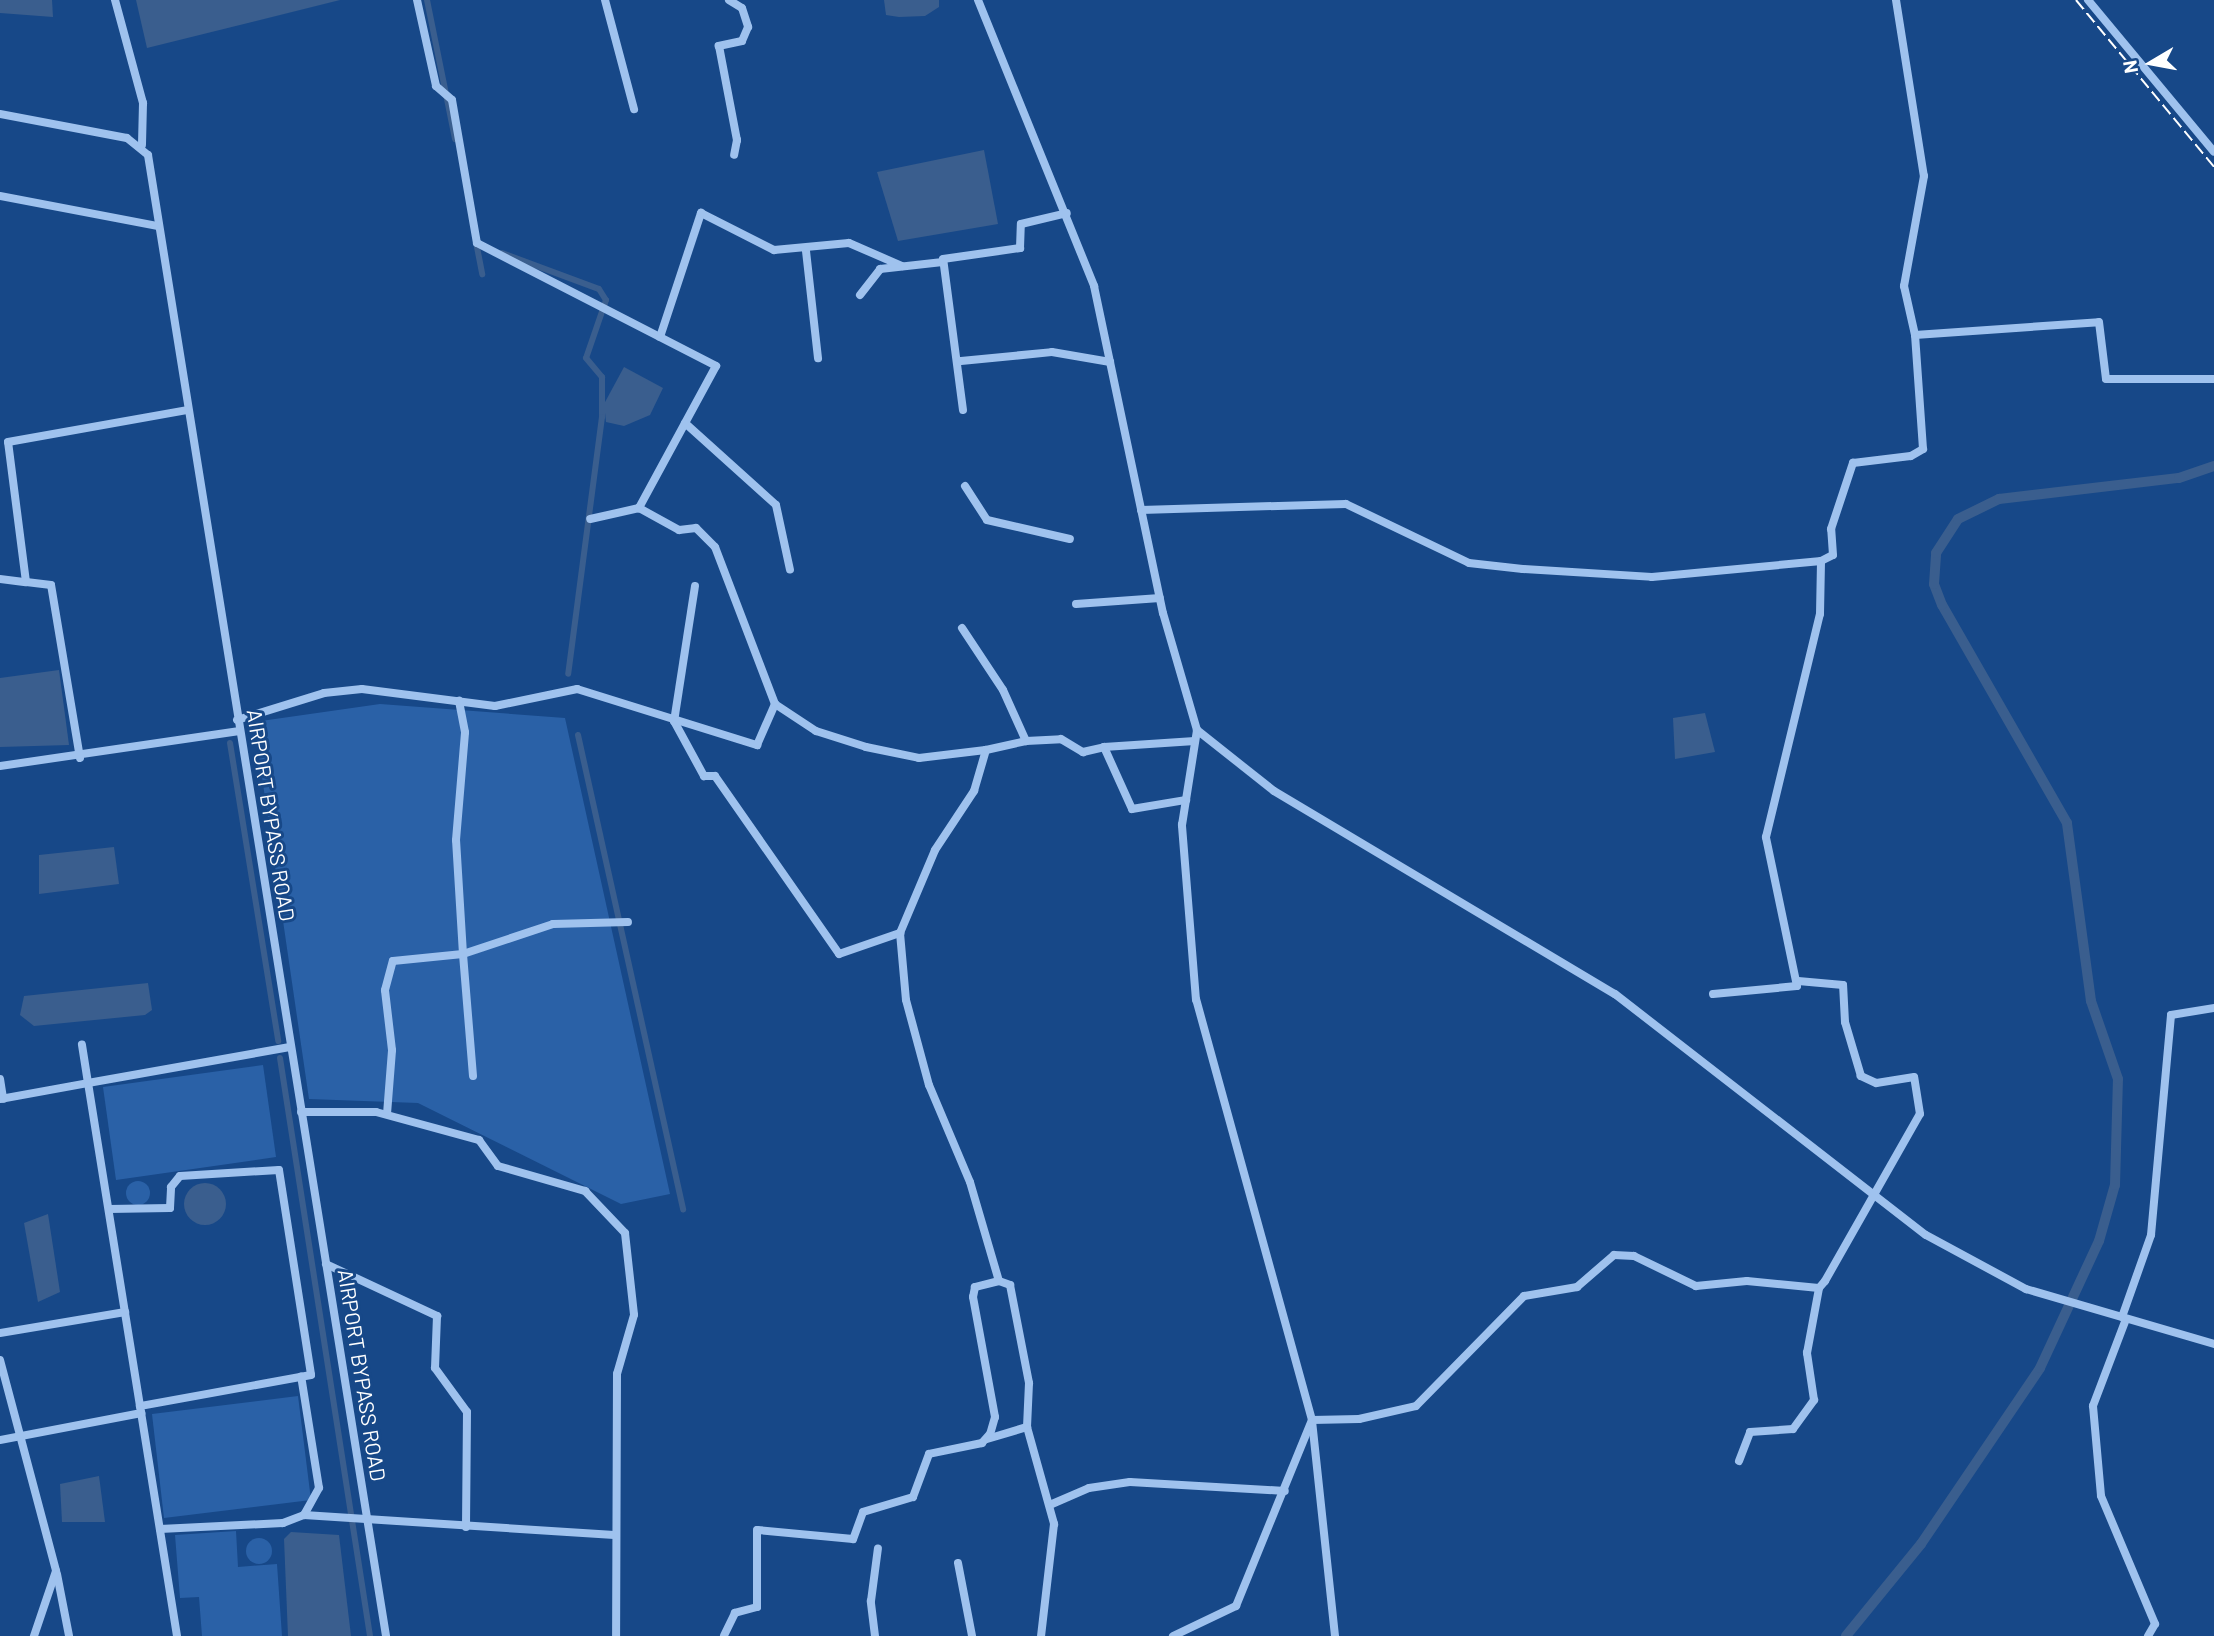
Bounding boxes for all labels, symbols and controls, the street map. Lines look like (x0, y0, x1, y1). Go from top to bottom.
north arrow (2116, 28, 2186, 98)
text: N (2117, 59, 2142, 75)
street label: AIRPORT BYPASS ROAD (242, 707, 300, 923)
street label: AIRPORT BYPASS ROAD (333, 1267, 391, 1483)

